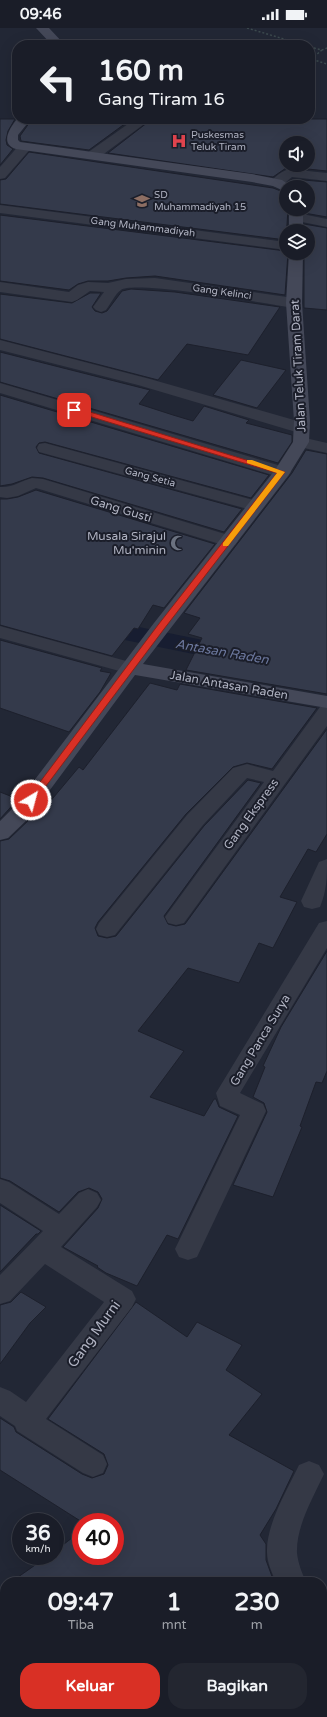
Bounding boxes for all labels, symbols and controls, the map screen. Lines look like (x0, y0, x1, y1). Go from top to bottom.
text: 09:46 (20, 5, 62, 23)
text: 160 m (98, 54, 184, 88)
icon: left (32, 56, 84, 108)
text: Gang Tiram 16 (98, 88, 225, 110)
place label: Puskesmas Teluk Tiram (191, 129, 246, 153)
hospital icon: Puskesmas Teluk Tiram (170, 132, 188, 150)
map controls (279, 136, 315, 260)
button: sound (279, 136, 315, 172)
button: search (279, 180, 315, 216)
place label: SD Muhammadiyah 15 (154, 189, 246, 213)
school or university icon: SD Muhammadiyah 15 (133, 192, 151, 210)
street label: Gang Muhammadiyah (90, 215, 196, 239)
button: layers (279, 224, 315, 260)
street label: Gang Kelinci (192, 282, 252, 302)
street label: Jalan Teluk Tiram Darat (288, 299, 308, 433)
pin (57, 393, 91, 427)
icon: arrive (63, 399, 85, 421)
street label: Gang Setia (123, 464, 177, 490)
street label: Gang Gusti (89, 493, 153, 525)
place label: Musala Sirajul Mu'minin (87, 529, 166, 557)
mosque icon: Musala Sirajul Mu'minin (169, 534, 187, 552)
water label: Antasan Raden (174, 636, 271, 668)
street label: Jalan Antasan Raden (169, 668, 289, 702)
street label: Gang Ekspress (221, 776, 281, 852)
position arrow (10, 779, 52, 821)
street label: Gang Panca Surya (227, 992, 293, 1088)
street label: Gang Murni (64, 1297, 124, 1371)
speed limit sign: 40 (72, 1513, 124, 1565)
text: 36 (25, 1522, 51, 1546)
text: km/h (25, 1543, 51, 1555)
text: 09:47 (48, 1588, 114, 1617)
text: 1 (167, 1588, 182, 1617)
text: 230 (234, 1588, 279, 1617)
text: Tiba (68, 1617, 94, 1633)
text: mnt (162, 1617, 186, 1633)
text: m (251, 1617, 263, 1633)
button: Keluar (20, 1663, 160, 1709)
button: Bagikan (168, 1663, 307, 1709)

